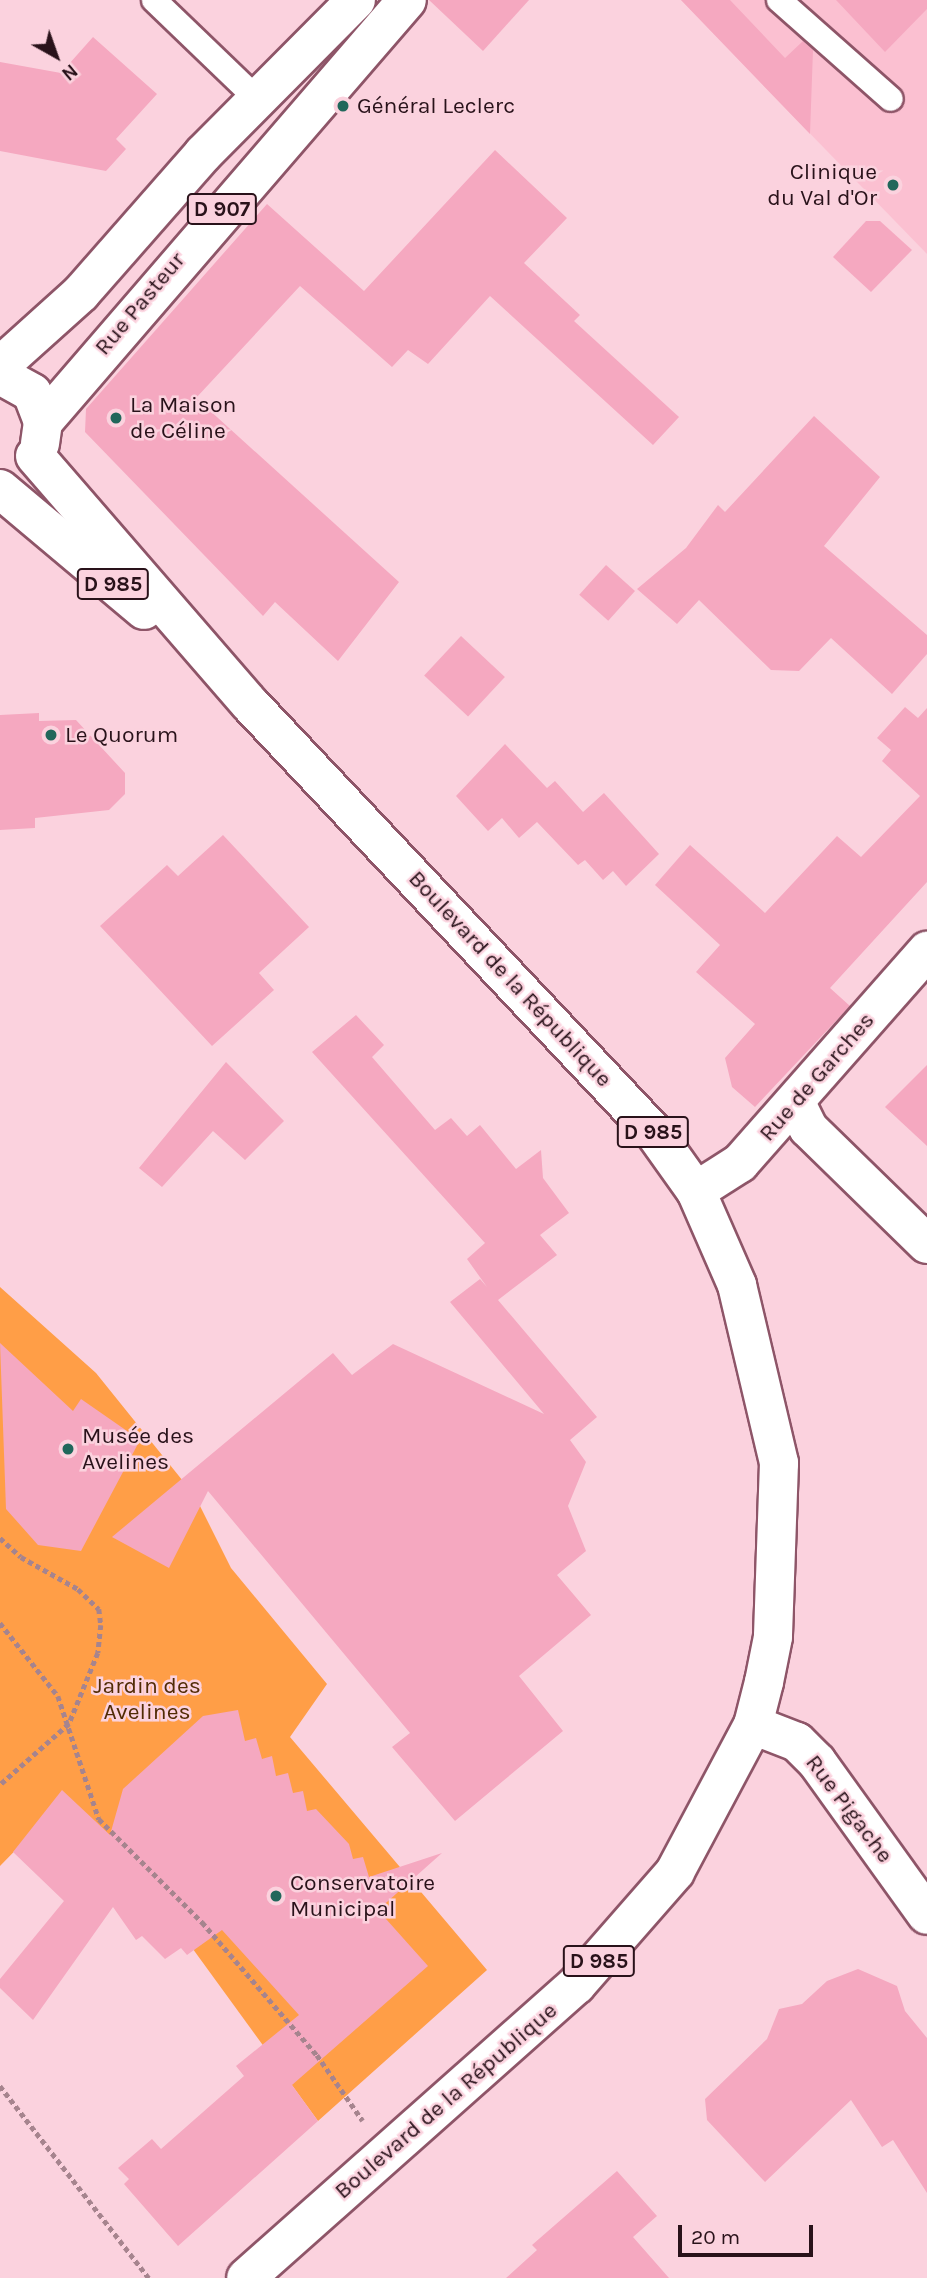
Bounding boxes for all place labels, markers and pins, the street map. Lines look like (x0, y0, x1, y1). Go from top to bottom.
place label: Général Leclerc (357, 92, 515, 120)
marker: Général Leclerc (335, 98, 351, 114)
place label: Clinique du Val d'Or (767, 158, 877, 212)
marker: Clinique du Val d'Or (883, 175, 903, 195)
place label: La Maison de Céline (130, 391, 236, 445)
marker: La Maison de Céline (108, 410, 124, 426)
place label: Le Quorum (65, 721, 178, 749)
marker: Le Quorum (43, 727, 59, 743)
place label: Musée des Avelines (82, 1422, 194, 1476)
marker: Musée des Avelines (60, 1441, 76, 1457)
place label: Conservatoire Municipal (290, 1869, 435, 1923)
marker: Conservatoire Municipal (268, 1888, 284, 1904)

